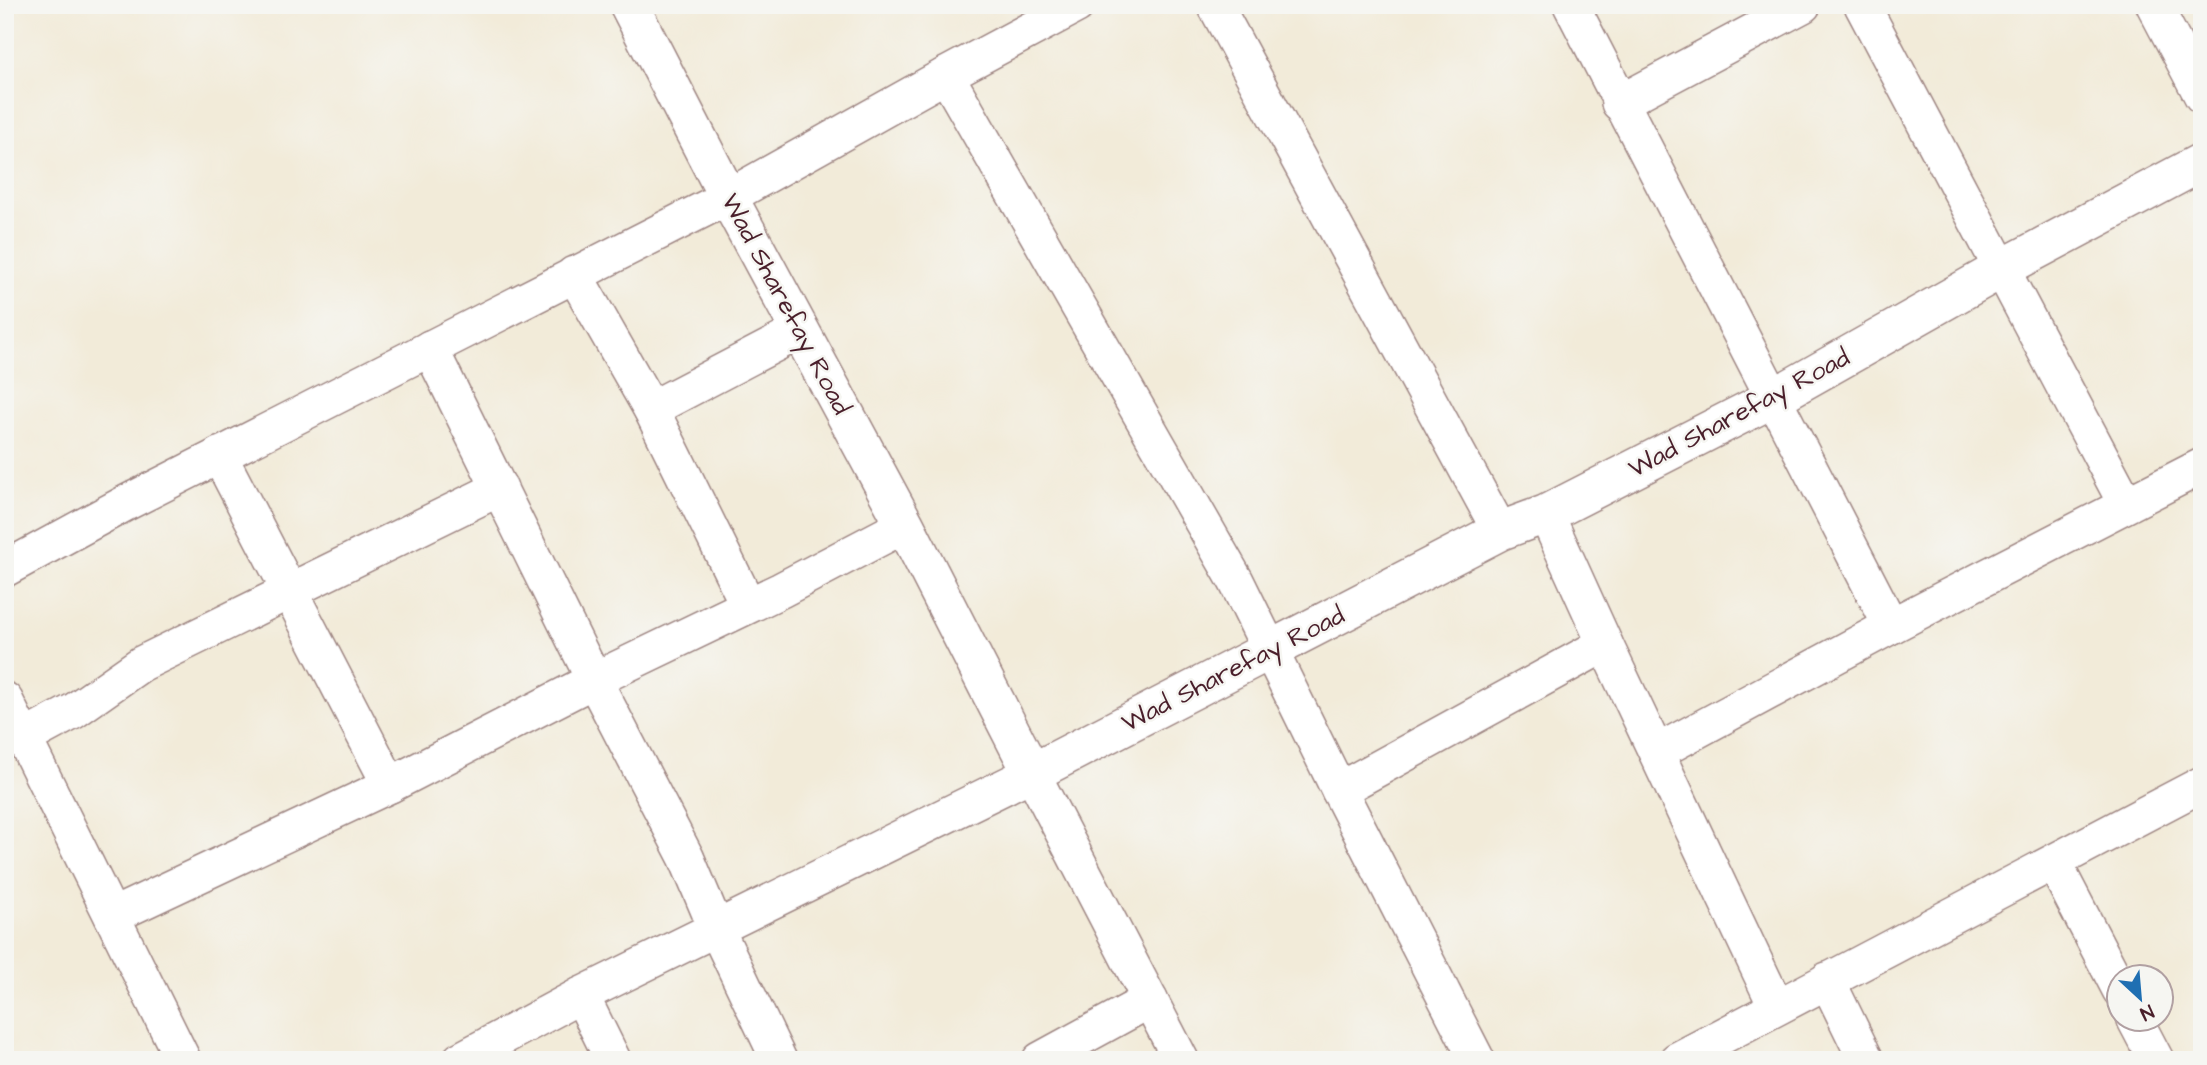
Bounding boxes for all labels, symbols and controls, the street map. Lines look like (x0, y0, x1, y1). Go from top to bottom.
street label: Wad Sharefay Road (711, 187, 860, 422)
street label: Wad Sharefay Road (1622, 339, 1857, 488)
street label: Wad Sharefay Road (1115, 597, 1352, 743)
north arrow (2106, 964, 2176, 1034)
text: N (2135, 997, 2158, 1027)

